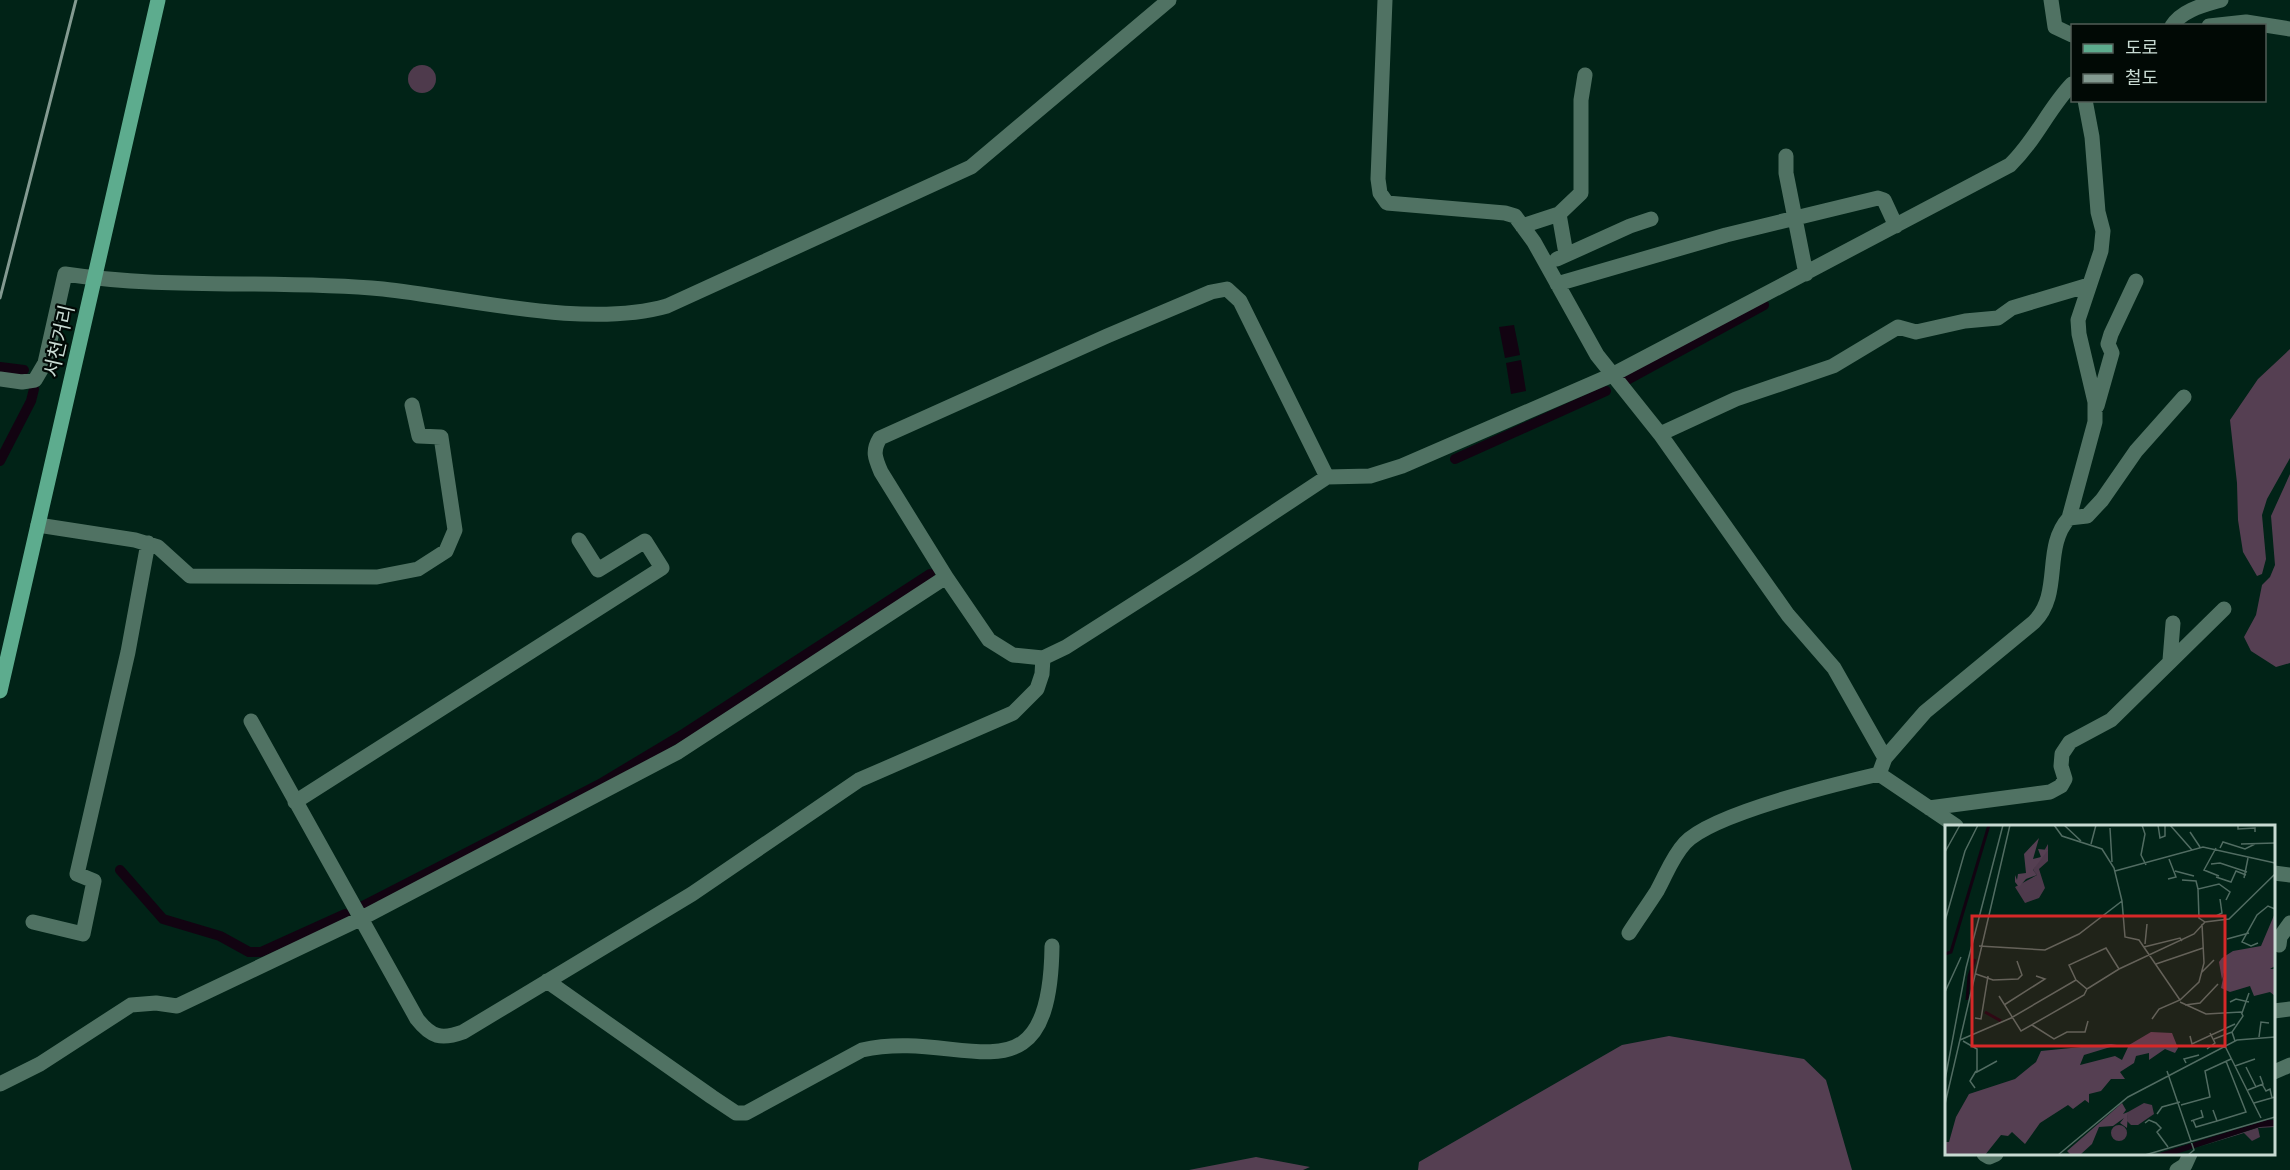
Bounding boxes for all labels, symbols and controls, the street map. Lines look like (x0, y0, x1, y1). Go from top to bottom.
legend (2071, 24, 2266, 102)
text: 도로 (2125, 38, 2158, 58)
text: 철도 (2125, 68, 2158, 88)
street label: 서천거리 (40, 303, 78, 379)
inset map (1945, 825, 2275, 1155)

